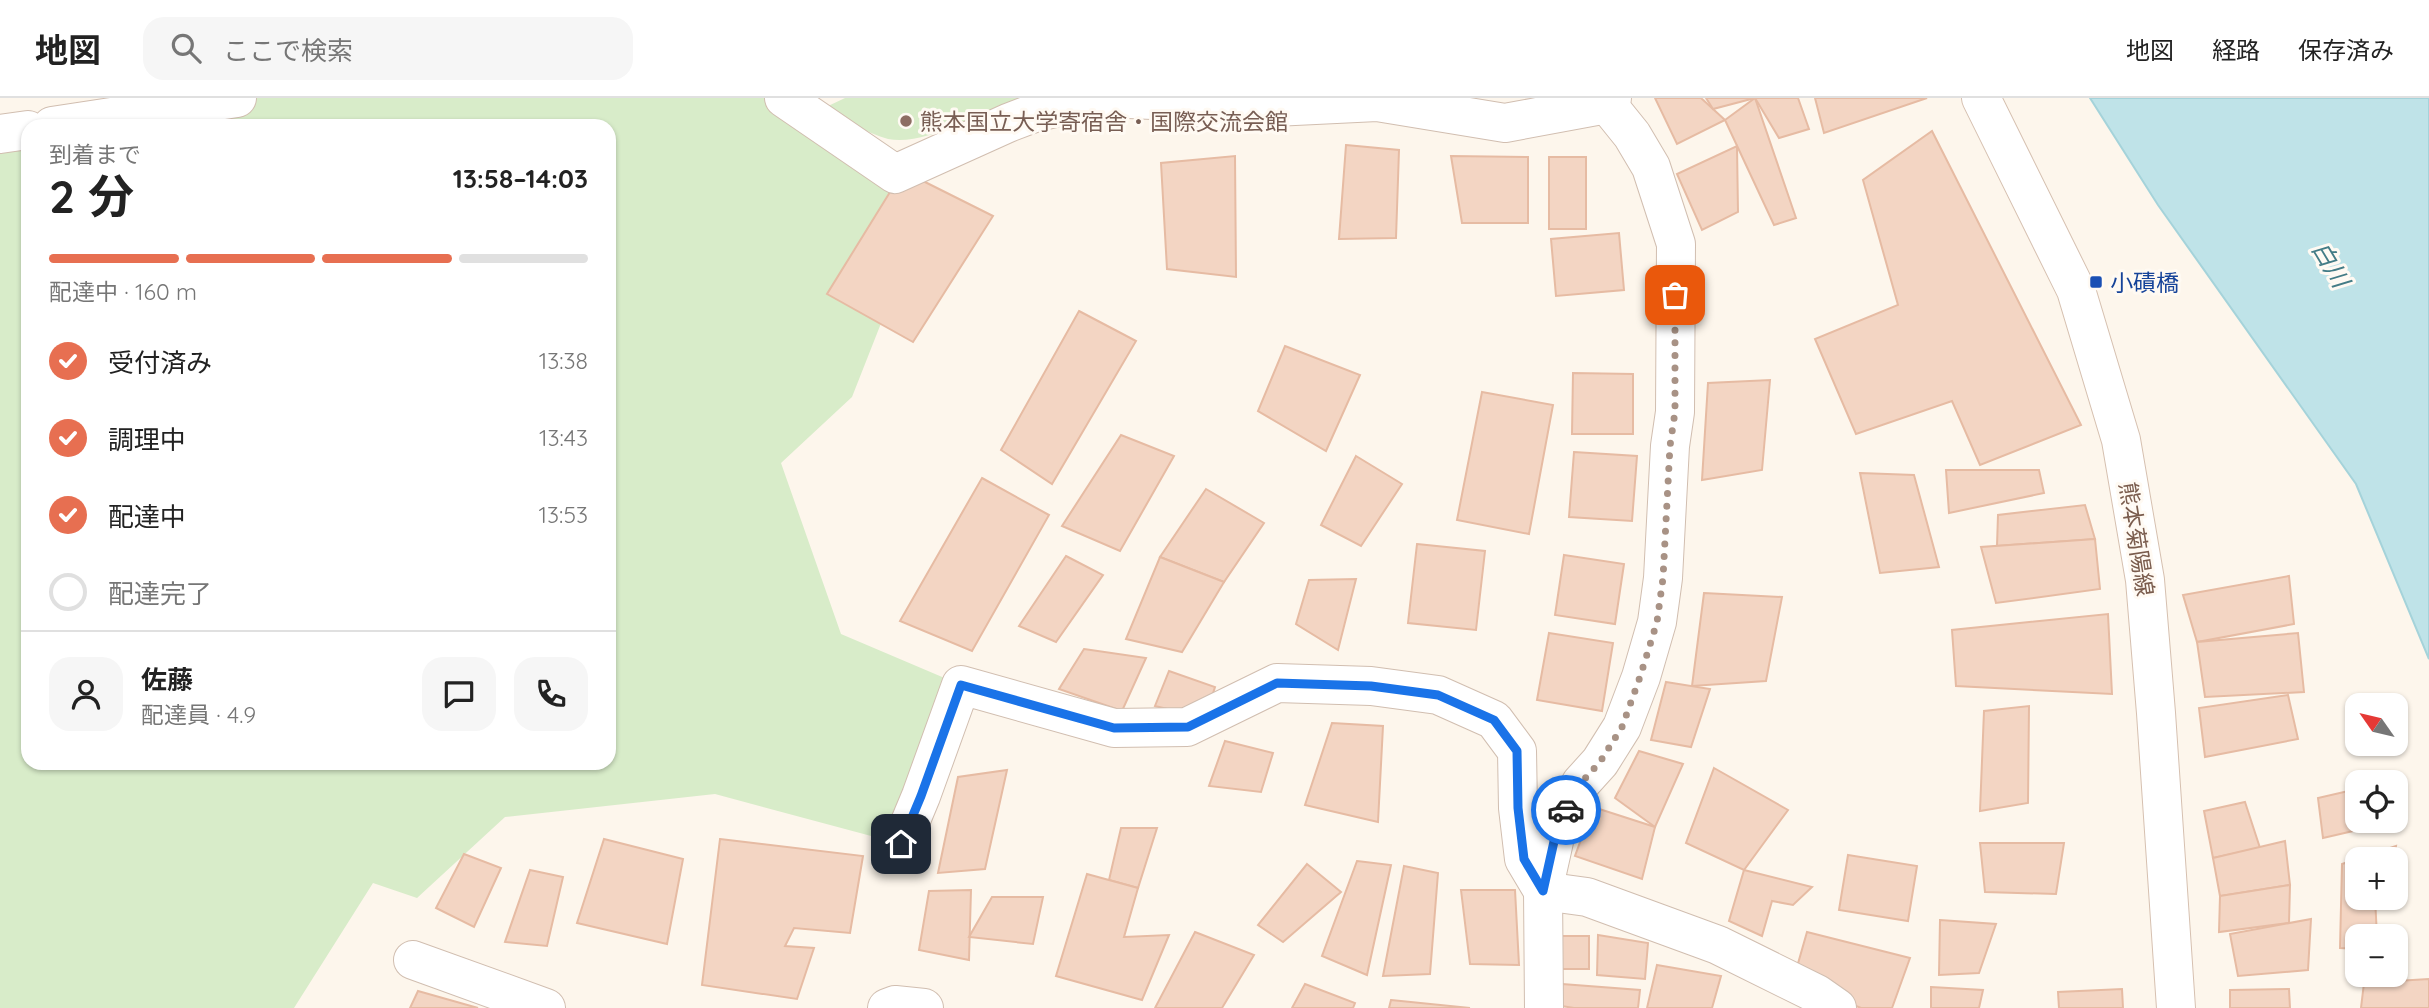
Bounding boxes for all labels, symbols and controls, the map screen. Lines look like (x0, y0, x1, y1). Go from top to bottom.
search box (143, 17, 633, 80)
text: 地図 (35, 29, 101, 70)
icon: search (167, 29, 205, 67)
text: ここで検索 (223, 34, 353, 67)
text: 地図 (2126, 35, 2174, 65)
text: 経路 (2212, 35, 2260, 65)
text: 保存済み (2298, 35, 2394, 65)
place label: 熊本国立大学寄宿舎・国際交流会館 (920, 107, 1288, 136)
marker: 熊本国立大学寄宿舎・国際交流会館 (898, 113, 914, 129)
text: 到着まで (49, 140, 141, 169)
text: 13:58–14:03 (453, 162, 588, 195)
text: 2 分 (49, 167, 134, 225)
water label: 白川 (2306, 236, 2358, 295)
pin (1645, 265, 1705, 325)
place label: 小磧橋 (2110, 268, 2179, 297)
marker: 小磧橋 (2088, 274, 2104, 290)
icon: bag (1656, 276, 1694, 314)
text: 配達中 · 160 m (49, 277, 197, 306)
icon: check (49, 342, 87, 380)
text: 受付済み (108, 346, 212, 379)
text: 13:38 (539, 346, 588, 375)
icon: check (49, 419, 87, 457)
text: 調理中 (108, 423, 186, 456)
text: 13:43 (539, 423, 588, 452)
street label: 熊本菊陽線 (2114, 480, 2160, 598)
icon: check (49, 496, 87, 534)
text: 配達中 (108, 500, 186, 533)
text: 13:53 (539, 500, 588, 529)
text: 配達完了 (108, 577, 212, 610)
button: person (49, 657, 123, 731)
button: chat (422, 657, 496, 731)
button: phone (514, 657, 588, 731)
text: 佐藤 (141, 663, 193, 696)
north arrow (2345, 693, 2408, 756)
map controls (2345, 693, 2408, 987)
text: 配達員 · 4.9 (141, 700, 256, 729)
button: locate (2345, 770, 2408, 833)
courier (1531, 775, 1601, 845)
icon: car (1547, 791, 1585, 829)
pin (871, 814, 931, 874)
icon: home (882, 825, 920, 863)
button: + (2345, 847, 2408, 910)
button: − (2345, 924, 2408, 987)

